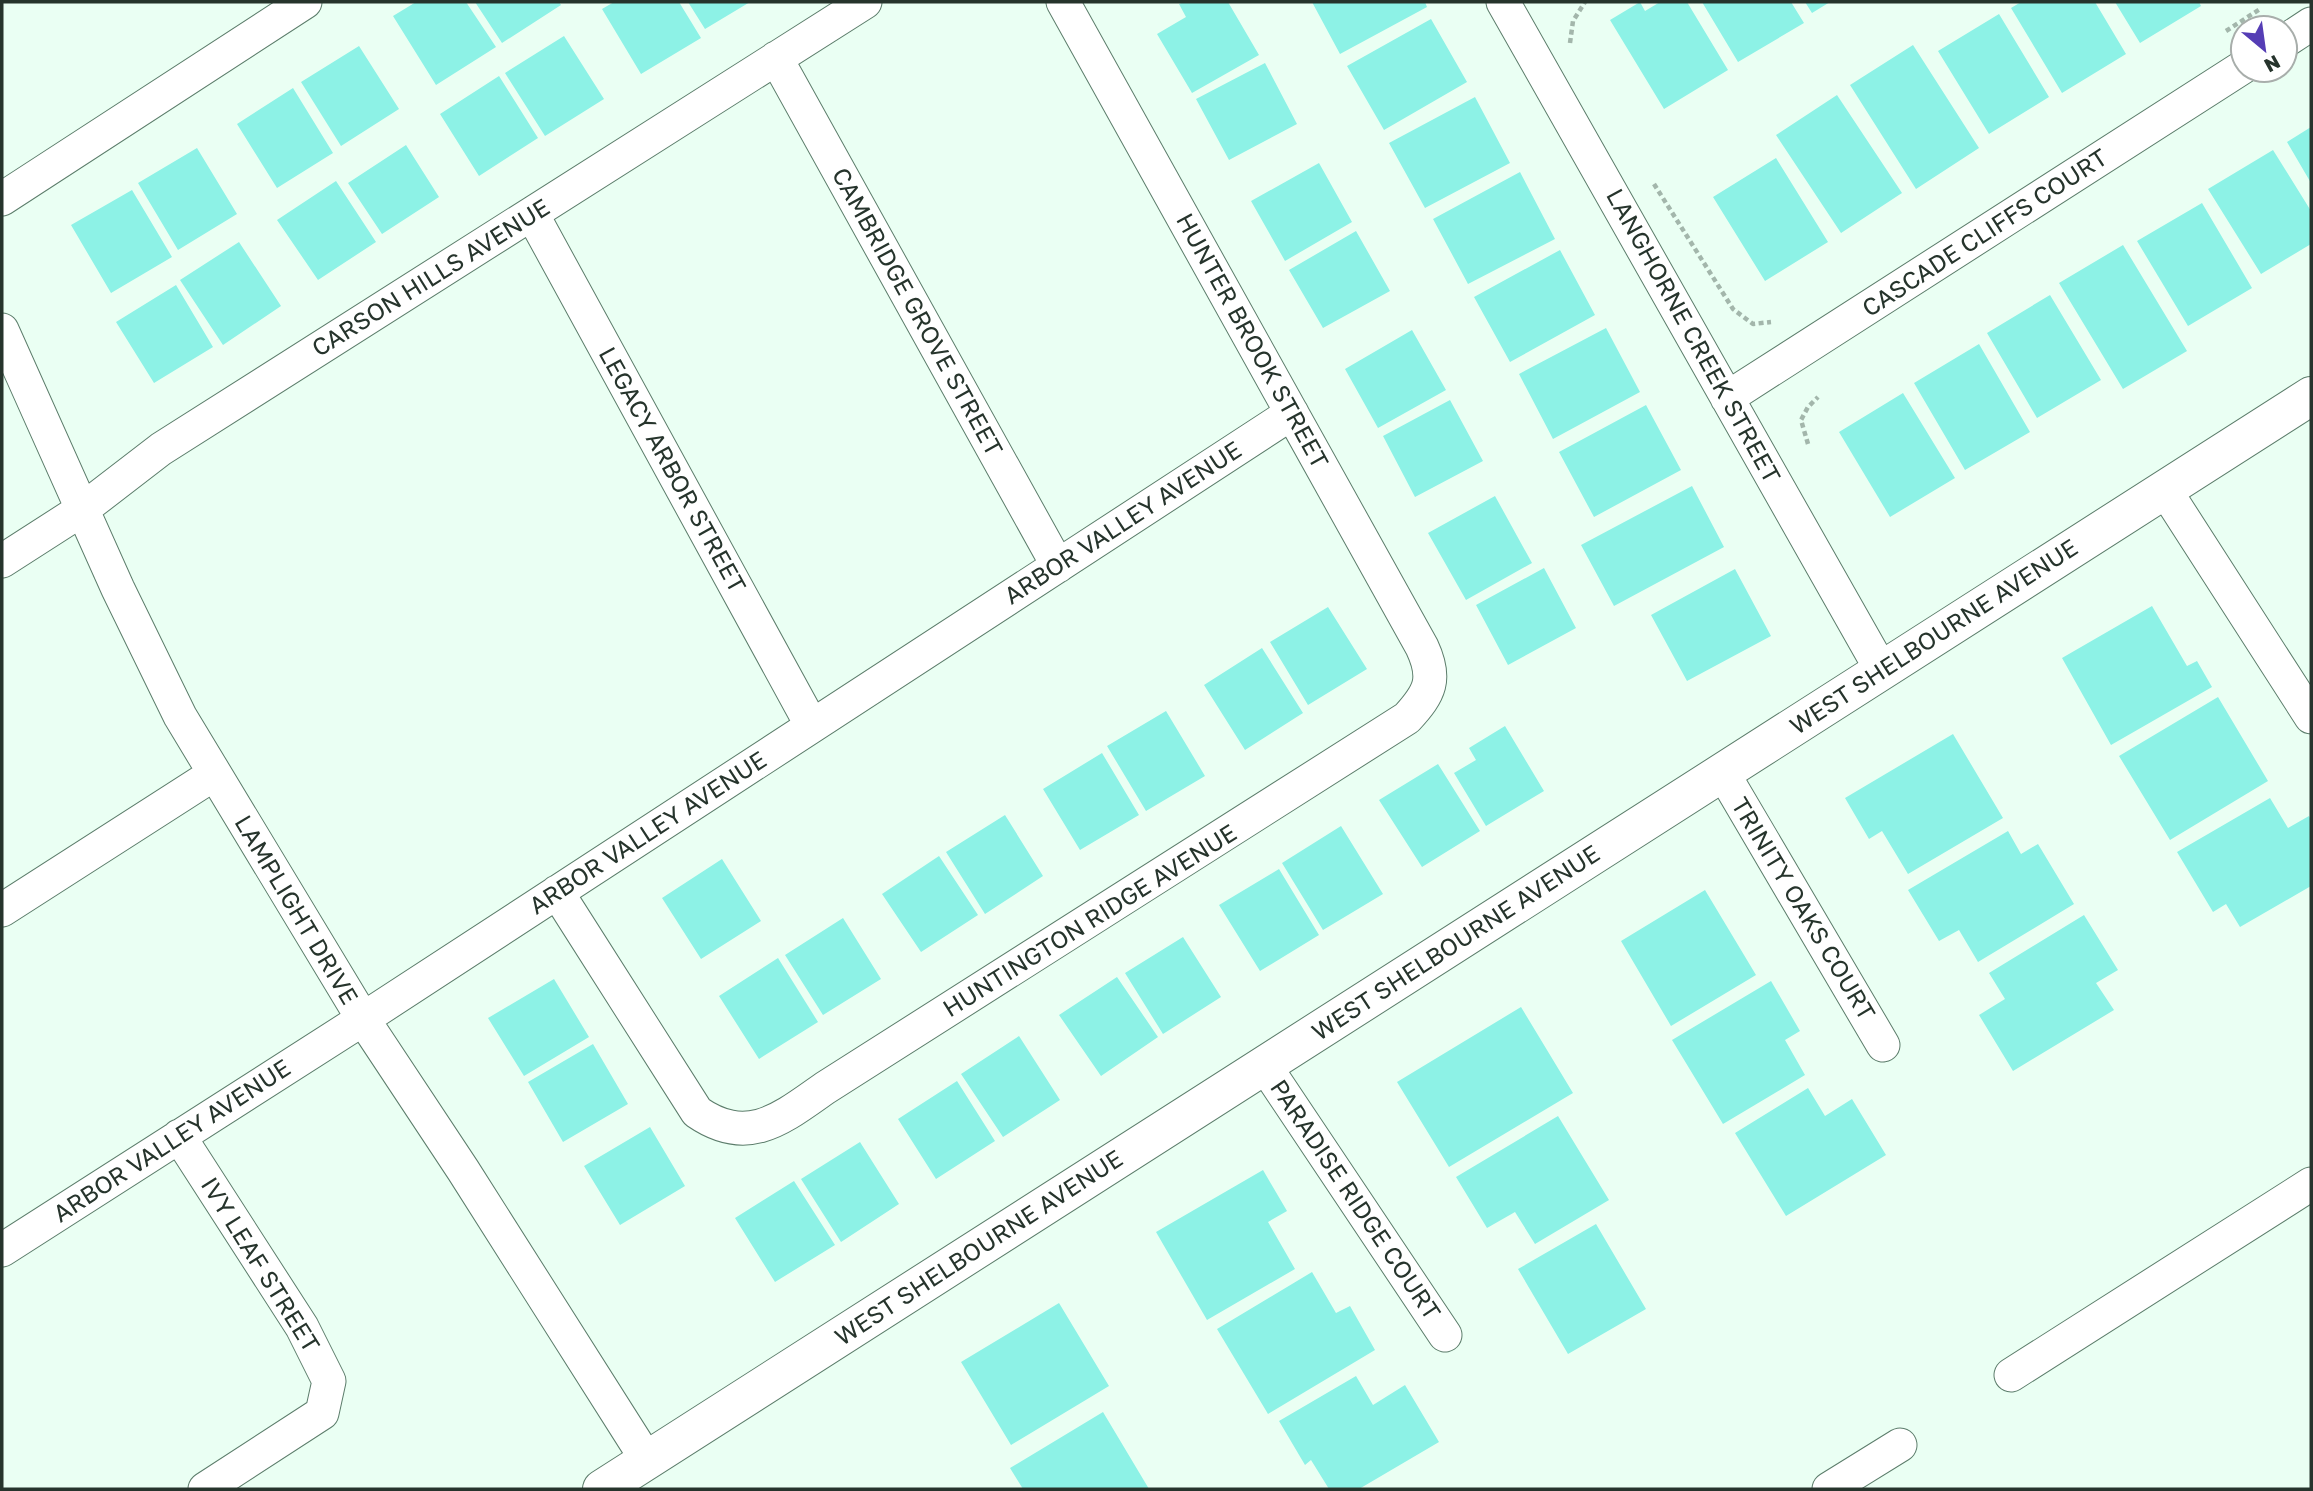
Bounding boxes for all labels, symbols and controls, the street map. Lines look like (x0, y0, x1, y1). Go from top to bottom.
north arrow (2229, 14, 2299, 84)
text: N (2261, 51, 2284, 78)
street label: CASCADE CLIFFS COURT (1856, 142, 2112, 322)
street label: CAMBRIDGE GROVE STREET (827, 162, 1010, 460)
street label: LANGHORNE CREEK STREET (1601, 183, 1788, 488)
street label: CARSON HILLS AVENUE (306, 192, 554, 362)
street label: HUNTER BROOK STREET (1171, 208, 1336, 473)
street label: LEGACY ARBOR STREET (594, 341, 753, 597)
street label: ARBOR VALLEY AVENUE (998, 434, 1246, 609)
street label: WEST SHELBOURNE AVENUE (1784, 532, 2082, 740)
street label: ARBOR VALLEY AVENUE (523, 744, 771, 919)
street label: TRINITY OAKS COURT (1726, 792, 1882, 1025)
street label: LAMPLIGHT DRIVE (229, 809, 365, 1009)
street label: HUNTINGTON RIDGE AVENUE (937, 817, 1241, 1022)
street label: WEST SHELBOURNE AVENUE (1306, 838, 1604, 1046)
street label: ARBOR VALLEY AVENUE (47, 1052, 295, 1227)
street label: PARADISE RIDGE COURT (1265, 1074, 1448, 1325)
street label: WEST SHELBOURNE AVENUE (829, 1143, 1127, 1351)
street label: IVY LEAF STREET (196, 1171, 327, 1357)

